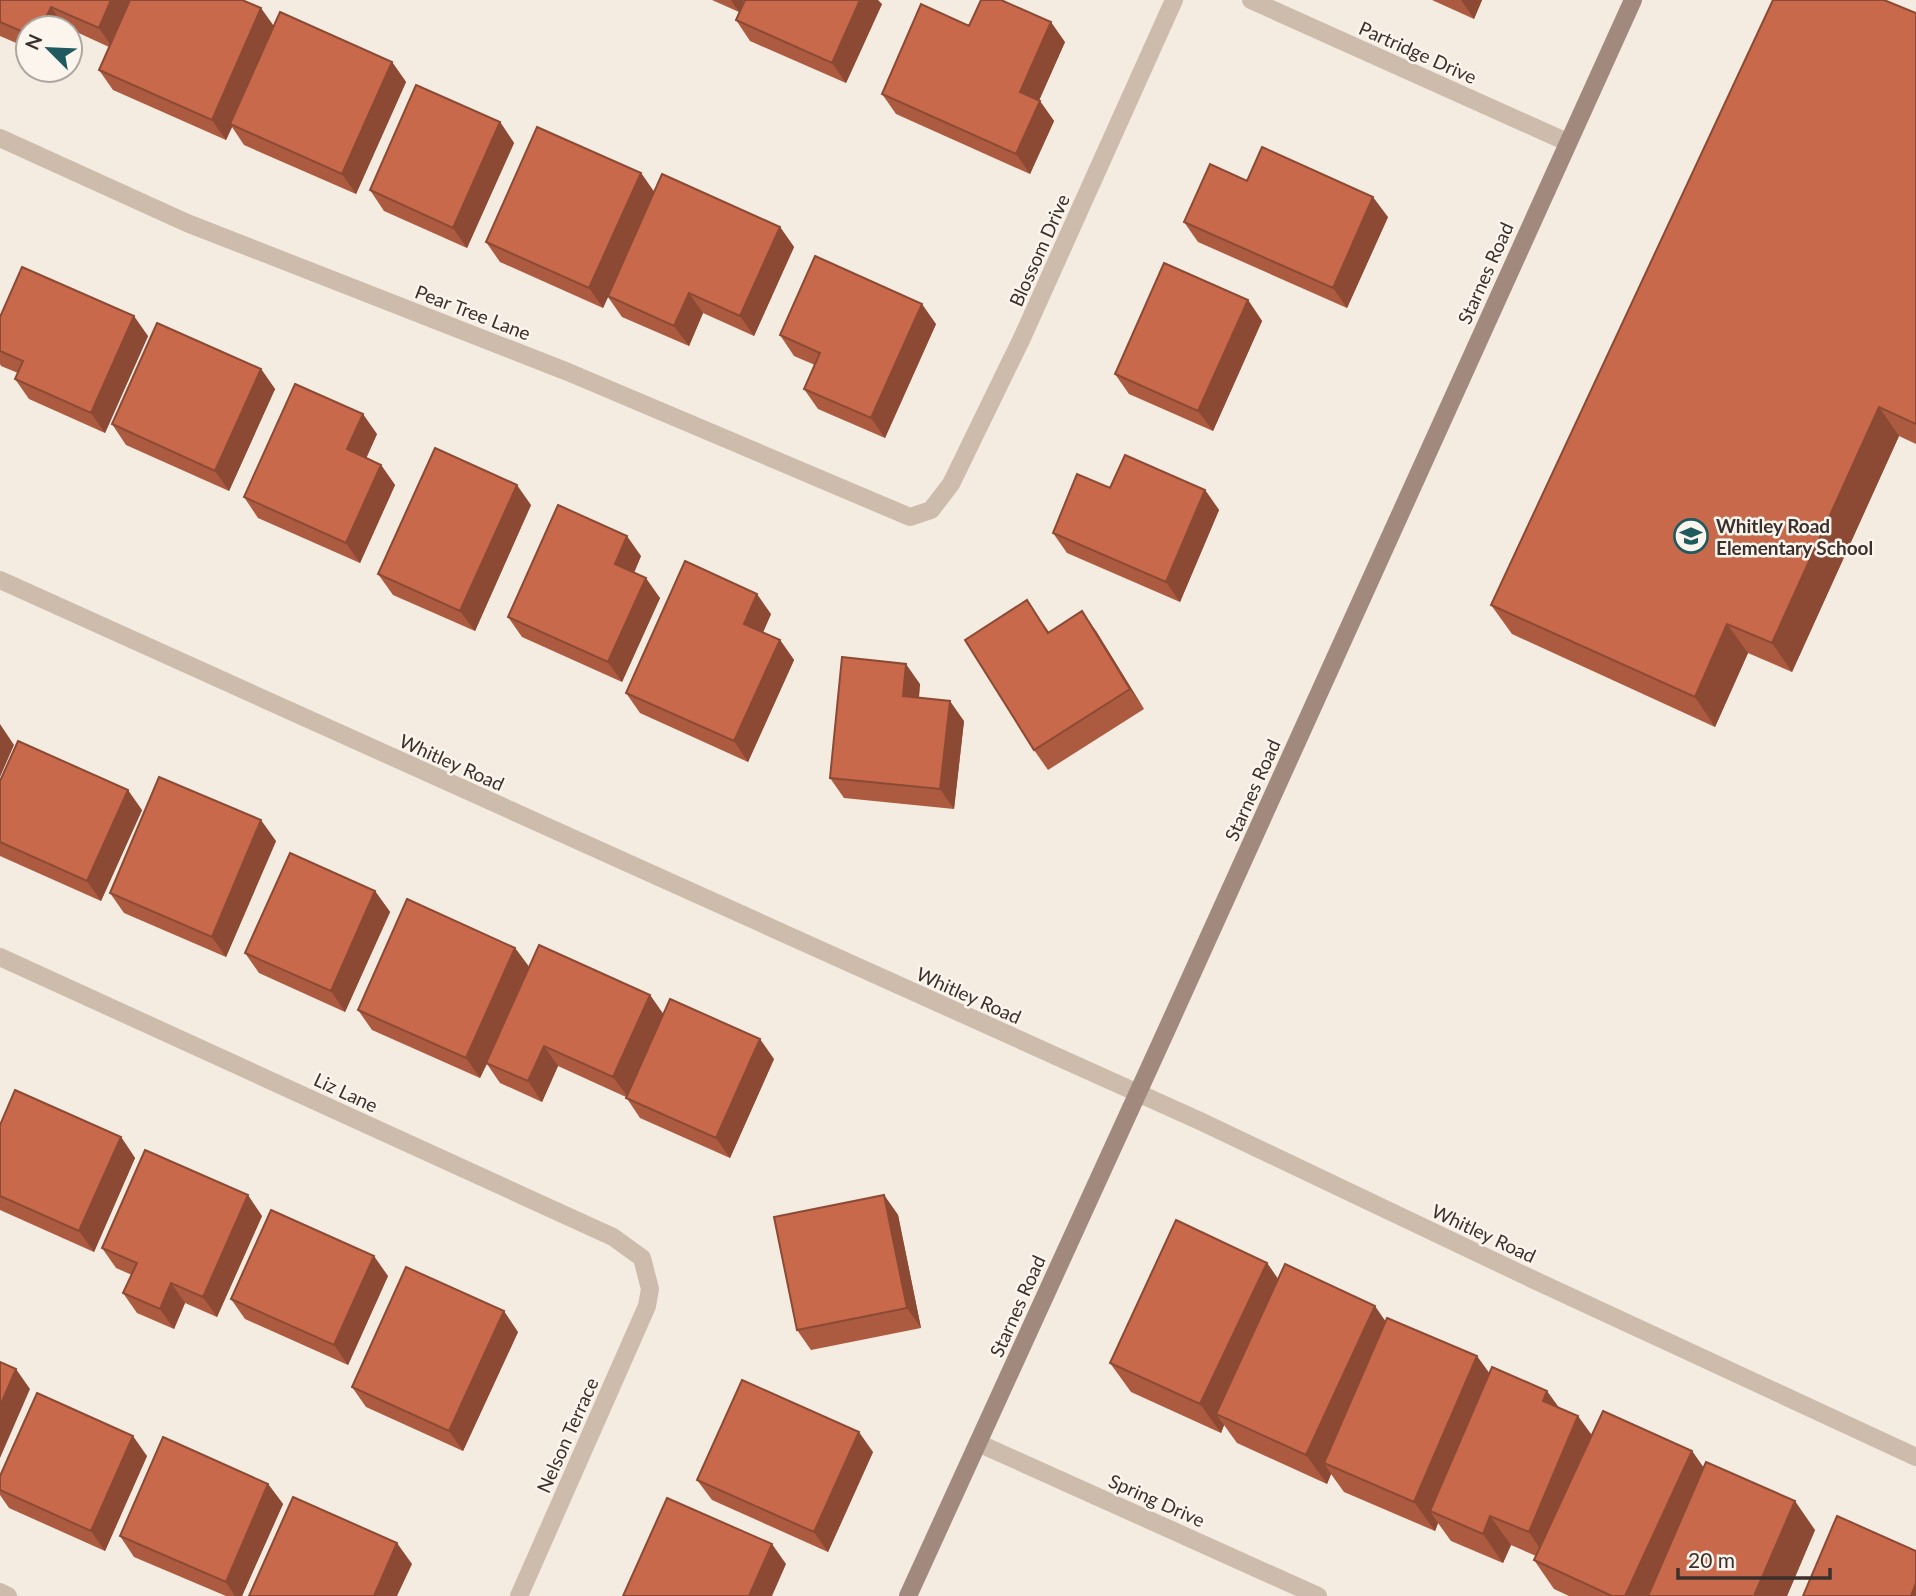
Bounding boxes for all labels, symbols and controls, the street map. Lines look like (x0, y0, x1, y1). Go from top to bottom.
north arrow (14, 14, 84, 84)
street label: Partridge Drive (1356, 16, 1480, 88)
text: N (20, 31, 46, 53)
street label: Blossom Drive (1004, 190, 1074, 310)
street label: Starnes Road (1452, 219, 1518, 327)
street label: Pear Tree Lane (412, 279, 534, 345)
place label: Whitley Road Elementary School (1716, 514, 1873, 559)
school or university icon: Whitley Road Elementary School (1672, 517, 1710, 555)
street label: Whitley Road (396, 729, 508, 795)
street label: Starnes Road (1219, 736, 1285, 844)
street label: Whitley Road (913, 962, 1025, 1028)
street label: Liz Lane (311, 1067, 381, 1117)
street label: Whitley Road (1428, 1199, 1540, 1267)
street label: Starnes Road (984, 1252, 1050, 1360)
street label: Nelson Terrace (531, 1374, 603, 1496)
street label: Spring Drive (1105, 1469, 1209, 1531)
scale bar (1678, 1536, 1830, 1580)
text: 20 m (1688, 1547, 1735, 1572)

